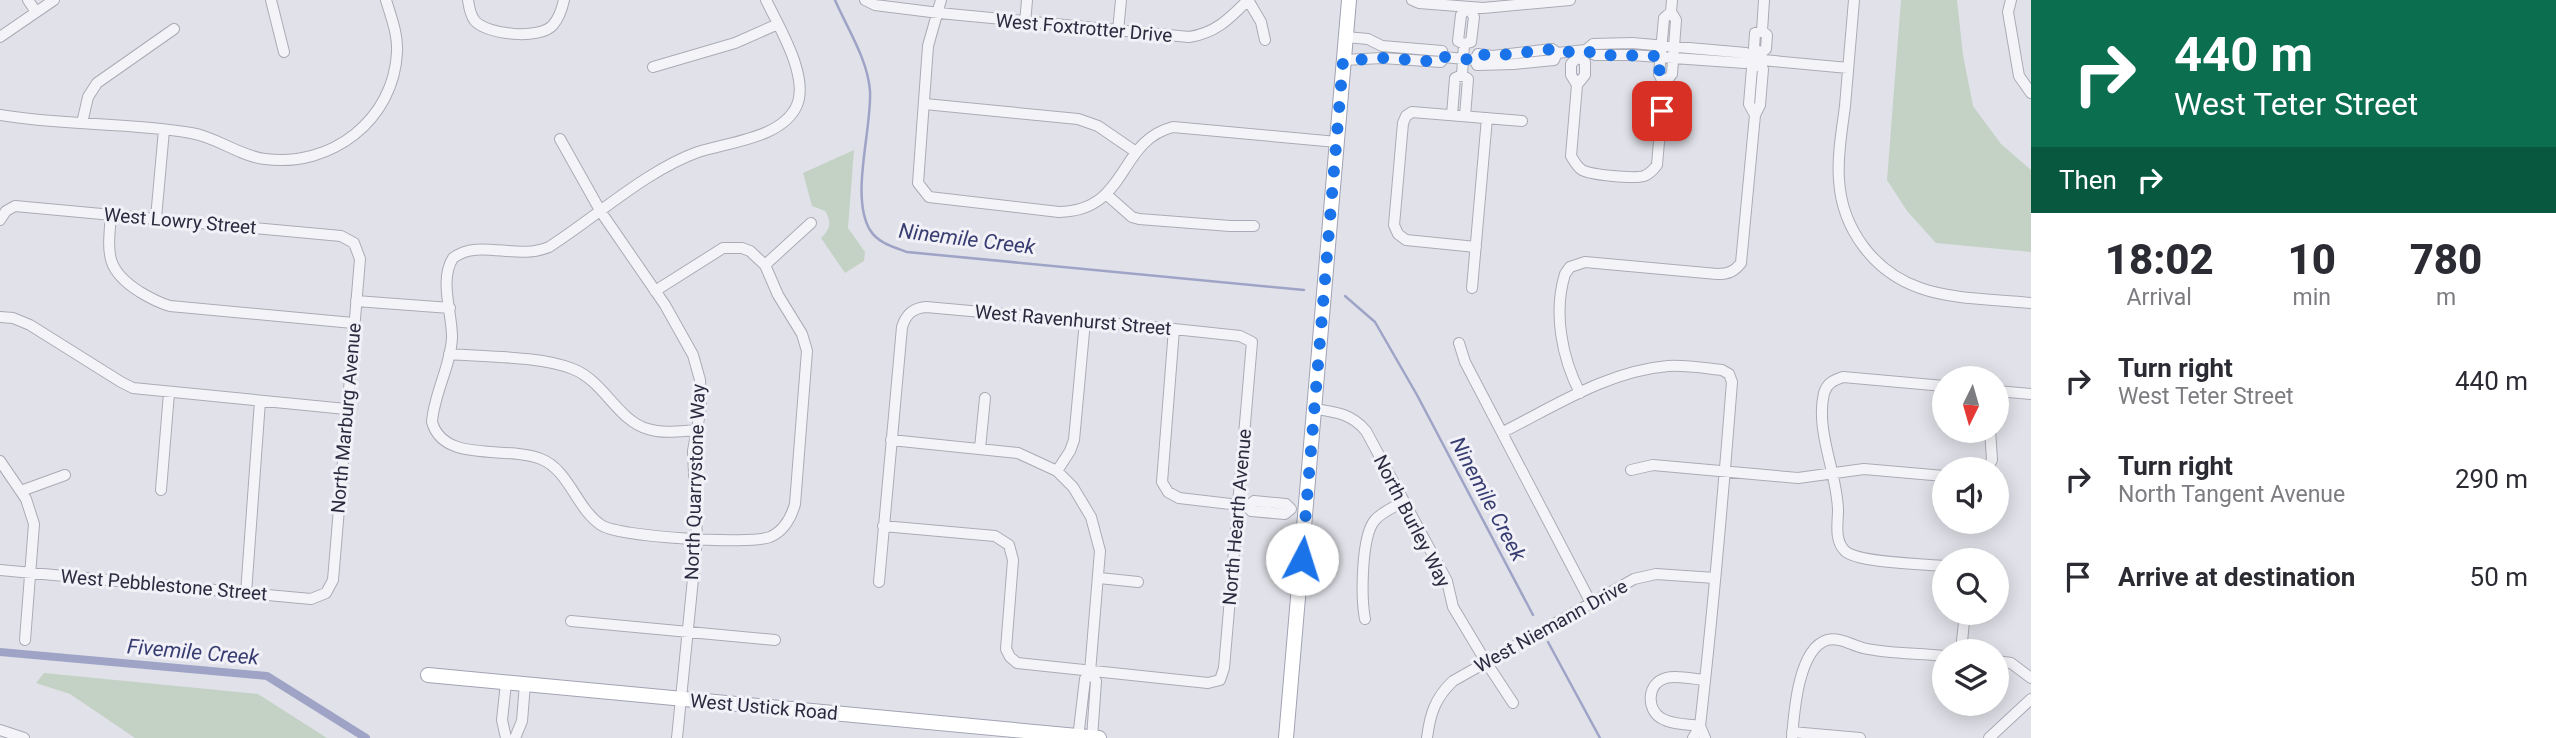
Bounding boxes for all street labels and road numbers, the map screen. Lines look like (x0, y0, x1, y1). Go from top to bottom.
street label: West Foxtrotter Drive (995, 9, 1173, 47)
street label: West Lowry Street (103, 203, 257, 239)
street label: West Ravenhurst Street (974, 300, 1172, 340)
street label: North Marburg Avenue (326, 322, 366, 514)
street label: North Quarrystone Way (680, 384, 710, 580)
street label: North Hearth Avenue (1218, 428, 1256, 606)
street label: North Burley Way (1369, 451, 1455, 591)
street label: West Pebblestone Street (60, 565, 268, 605)
street label: West Niemann Drive (1471, 574, 1631, 678)
street label: West Ustick Road (689, 689, 839, 725)

